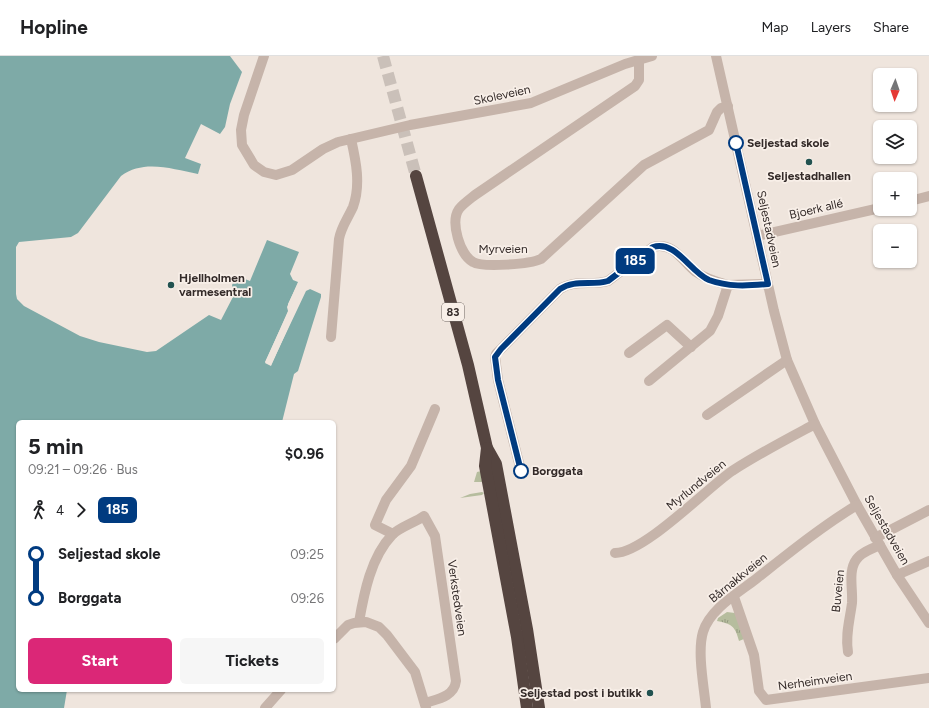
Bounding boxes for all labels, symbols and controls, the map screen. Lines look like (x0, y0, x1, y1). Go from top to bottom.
text: Hopline (20, 16, 88, 39)
text: Map (761, 19, 789, 36)
text: Layers (811, 19, 851, 36)
text: Share (873, 19, 909, 36)
north arrow (873, 68, 917, 112)
map controls (873, 68, 917, 268)
street label: Skoleveien (472, 82, 532, 108)
button: layers (873, 120, 917, 164)
marker: Seljestad skole (728, 135, 744, 151)
place label: Seljestad skole (747, 136, 829, 150)
marker: Seljestadhallen (804, 157, 814, 167)
place label: Seljestadhallen (767, 169, 851, 183)
button: + (873, 172, 917, 216)
street label: Seljestadveien (754, 189, 784, 269)
street label: Bjoerk allé (788, 196, 845, 222)
button: − (873, 224, 917, 268)
street label: Myrveien (478, 242, 528, 256)
line badge: 185 (612, 248, 658, 274)
text: 185 (624, 252, 646, 269)
place label: Hjellholmen varmesentral (179, 271, 251, 299)
marker: Hjellholmen varmesentral (166, 280, 176, 290)
road number: 83 (442, 303, 464, 321)
text: 5 min (28, 433, 83, 460)
text: $0.96 (285, 445, 324, 463)
street label: Myrlundveien (664, 457, 729, 513)
text: 09:21 – 09:26 · Bus (28, 462, 138, 477)
marker: Borggata (513, 463, 529, 479)
place label: Borggata (532, 464, 583, 478)
street label: Seljestadveien (861, 493, 913, 568)
icon: walk (28, 499, 50, 521)
icon: forward (70, 499, 92, 521)
text: 185 (106, 501, 129, 518)
text: 4 (56, 503, 64, 518)
text: Seljestad skole (58, 545, 161, 563)
text: 09:25 (290, 547, 324, 562)
street label: Bårnakkveien (706, 550, 770, 606)
street label: Verkstedveien (445, 559, 469, 637)
street label: Buveien (829, 569, 847, 613)
text: Borggata (58, 589, 122, 607)
text: 09:26 (290, 591, 324, 606)
button: Start (28, 638, 172, 684)
button: Tickets (180, 638, 324, 684)
street label: Nerheimveien (777, 669, 853, 693)
place label: Seljestad post i butikk (520, 686, 643, 700)
marker: Seljestad post i butikk (645, 688, 655, 698)

